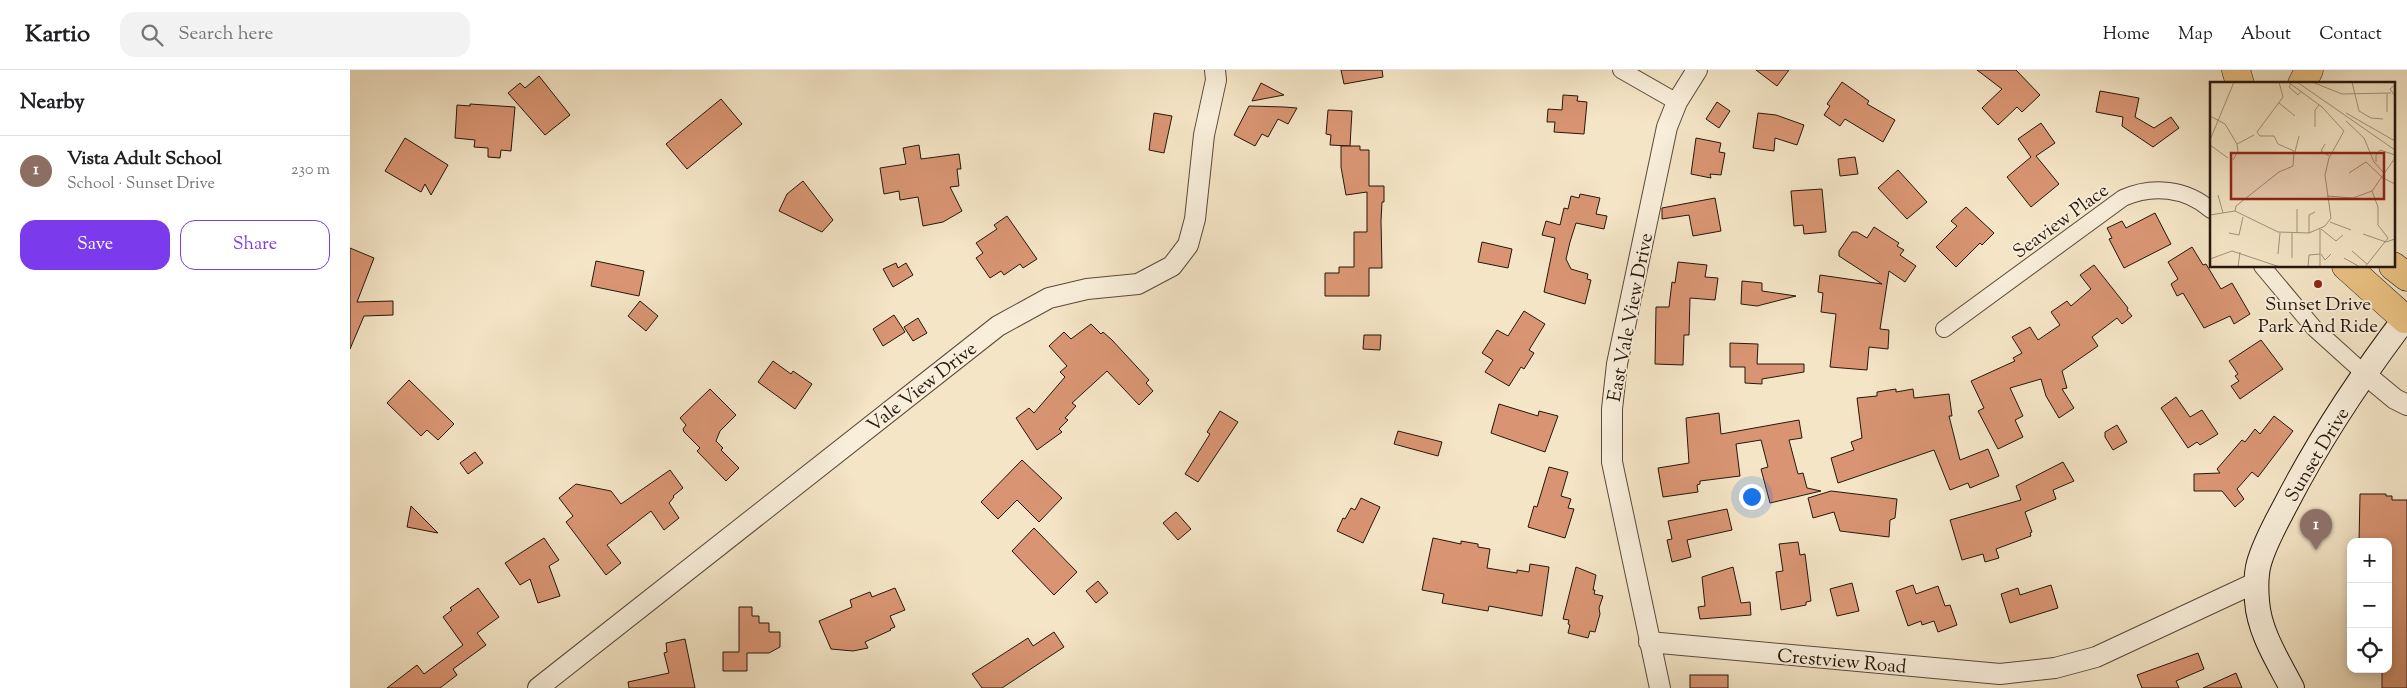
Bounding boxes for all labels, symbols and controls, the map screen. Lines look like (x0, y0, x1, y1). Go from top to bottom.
search box (120, 12, 470, 57)
text: Kartio (25, 18, 90, 52)
icon: search (138, 21, 166, 49)
text: Search here (178, 21, 273, 48)
text: Home (2103, 22, 2150, 48)
text: Map (2178, 22, 2213, 48)
text: About (2241, 22, 2291, 48)
text: Contact (2319, 22, 2382, 48)
inset map (2210, 82, 2394, 268)
text: Nearby (20, 88, 85, 118)
text: Vista Adult School (67, 146, 222, 173)
text: 1 (33, 159, 39, 182)
text: 230 m (291, 159, 330, 182)
text: School · Sunset Drive (67, 173, 215, 196)
street label: Seaview Place (2008, 178, 2115, 266)
button: Save (20, 220, 170, 270)
button: Share (180, 220, 330, 270)
street label: East Vale View Drive (1602, 231, 1661, 404)
marker: Sunset Drive Park And Ride (2312, 278, 2324, 290)
place label: Sunset Drive Park And Ride (2258, 292, 2378, 341)
street label: Vale View Drive (862, 336, 983, 440)
street label: Sunset Drive (2279, 403, 2357, 508)
your location (1739, 484, 1765, 510)
pin: 1 (2300, 509, 2332, 550)
map controls (2347, 538, 2392, 673)
button: + (2347, 538, 2392, 583)
button: − (2347, 583, 2392, 628)
button: locate (2347, 628, 2392, 673)
street label: Crestview Road (1776, 643, 1908, 682)

